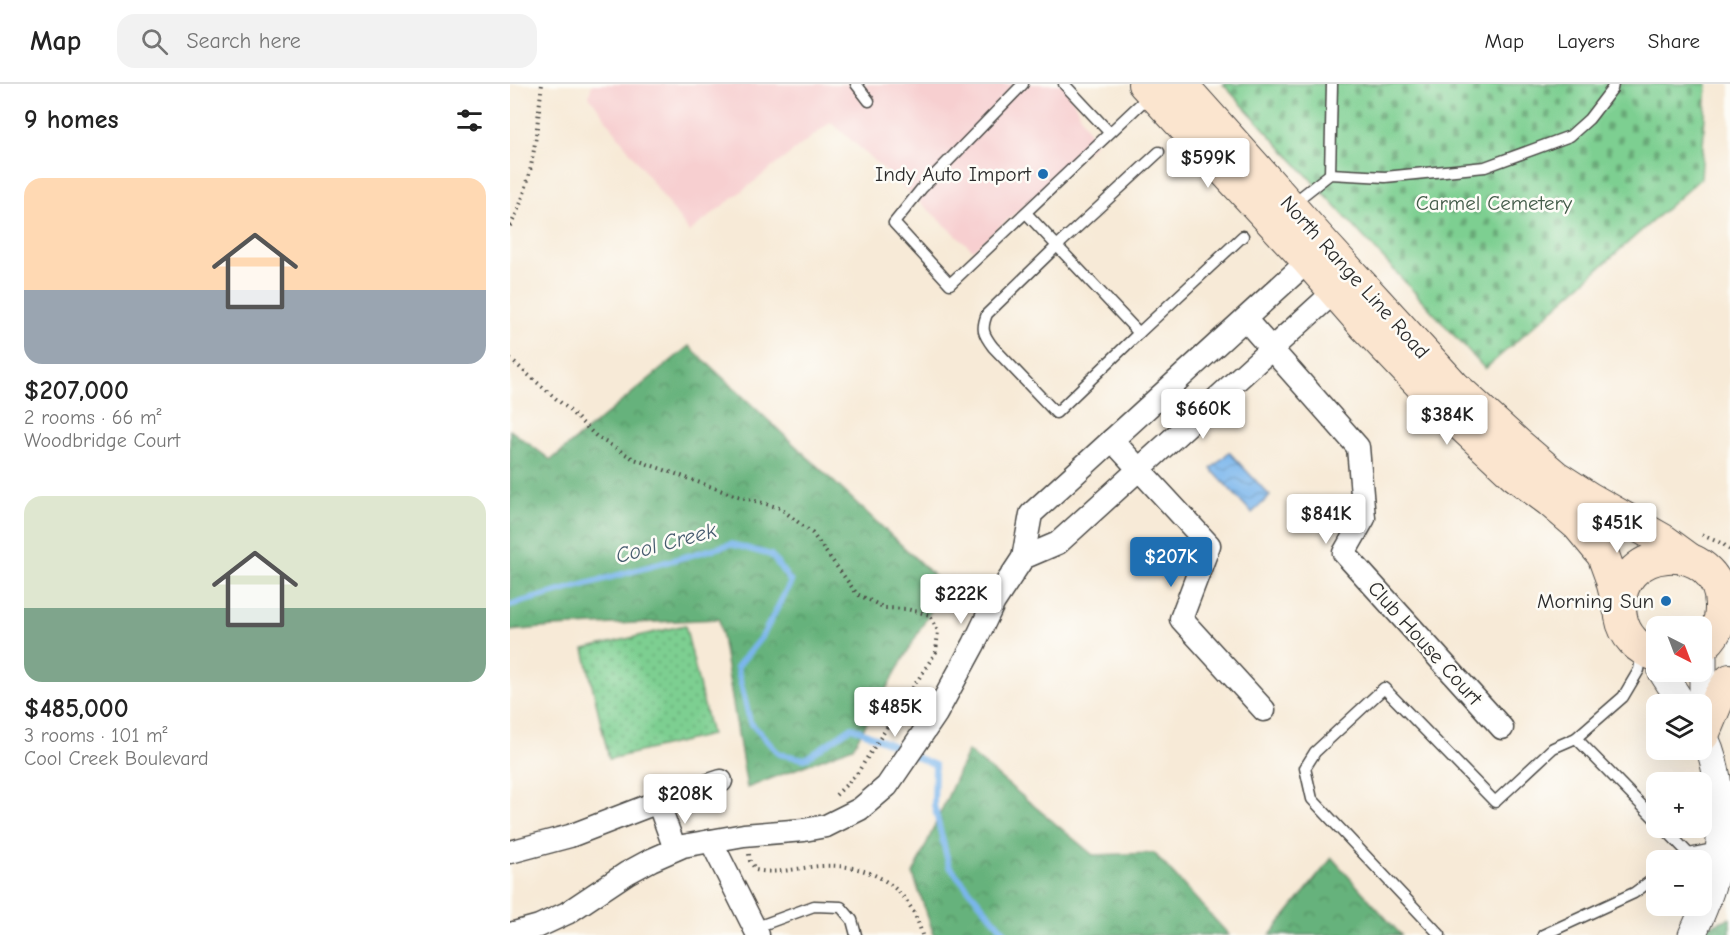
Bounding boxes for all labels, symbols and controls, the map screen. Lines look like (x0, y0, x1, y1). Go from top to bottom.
search box (117, 14, 537, 68)
text: Map (30, 25, 81, 57)
icon: search (138, 25, 171, 58)
text: Search here (186, 28, 301, 54)
text: Map (1485, 29, 1524, 53)
text: Layers (1557, 29, 1615, 53)
text: Share (1648, 29, 1700, 53)
icon: filters (453, 104, 486, 137)
text: 9 homes (24, 105, 119, 135)
pin: $599K (1166, 138, 1250, 189)
text: $599K (1181, 146, 1235, 169)
place label: Indy Auto Import (875, 162, 1032, 186)
marker: Indy Auto Import (1036, 167, 1050, 181)
street label: North Range Line Road (1276, 191, 1434, 363)
park label: Carmel Cemetery (1416, 191, 1573, 215)
icon: home (201, 217, 309, 325)
text: $207,000 (24, 376, 129, 406)
pin: $660K (1161, 389, 1245, 440)
pin: $384K (1405, 395, 1489, 446)
text: $660K (1175, 397, 1231, 420)
text: $384K (1421, 403, 1473, 426)
text: 2 rooms · 66 m² (24, 406, 162, 429)
text: Woodbridge Court (24, 429, 180, 452)
pin: $841K (1284, 494, 1368, 545)
text: $841K (1301, 502, 1351, 525)
pin: $451K (1575, 503, 1659, 554)
text: $451K (1591, 511, 1643, 534)
water label: Cool Creek (613, 517, 720, 569)
icon: home (201, 535, 309, 643)
pin: $207K (1129, 537, 1213, 588)
text: $207K (1144, 545, 1198, 568)
pin: $222K (919, 574, 1003, 625)
street label: Club House Court (1363, 576, 1488, 711)
text: $222K (934, 582, 988, 605)
place label: Morning Sun (1537, 589, 1654, 613)
marker: Morning Sun (1659, 594, 1673, 608)
north arrow (1646, 616, 1712, 682)
map controls (1646, 616, 1712, 916)
pin: $485K (853, 687, 937, 738)
text: $485,000 (24, 694, 129, 724)
button: layers (1646, 694, 1712, 760)
text: $485K (868, 695, 922, 718)
text: 3 rooms · 101 m² (24, 724, 168, 747)
text: Cool Creek Boulevard (24, 747, 209, 770)
button: + (1646, 772, 1712, 838)
pin: $208K (643, 774, 727, 825)
text: $208K (658, 782, 712, 805)
button: − (1646, 850, 1712, 916)

